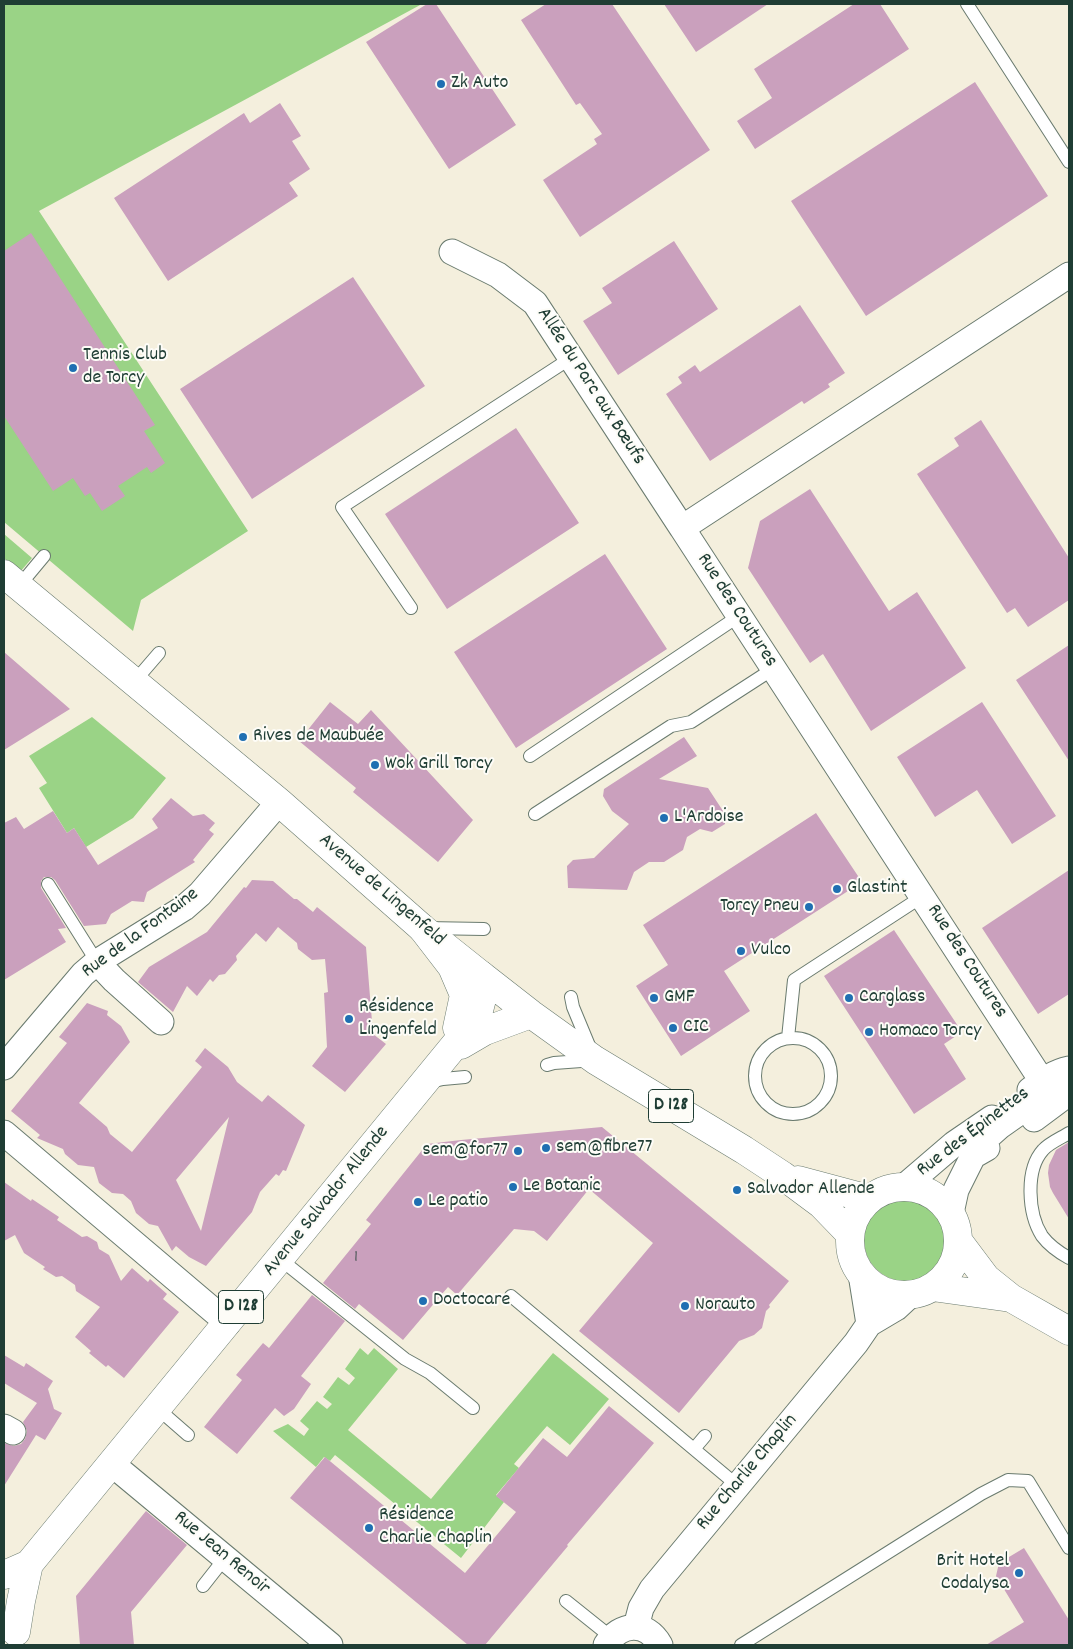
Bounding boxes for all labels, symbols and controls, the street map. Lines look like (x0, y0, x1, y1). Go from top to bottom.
place label: Zk Auto (451, 72, 508, 96)
marker: Zk Auto (435, 78, 447, 90)
street label: Allée du Parc aux Bœufs (530, 304, 650, 470)
place label: Tennis Club de Torcy (83, 344, 167, 391)
marker: Tennis Club de Torcy (67, 362, 79, 374)
street label: Rue des Coutures (690, 550, 782, 672)
place label: Rives de Maubuée (253, 725, 384, 749)
marker: Rives de Maubuée (237, 731, 249, 743)
place label: Wok Grill Torcy (385, 753, 492, 777)
marker: Wok Grill Torcy (369, 759, 381, 771)
place label: L'Ardoise (674, 806, 744, 830)
marker: L'Ardoise (658, 812, 670, 824)
street label: Avenue de Lingenfeld (313, 829, 449, 953)
place label: Glastint (847, 877, 907, 901)
marker: Glastint (831, 883, 843, 895)
street label: Rue de la Fontaine (78, 884, 204, 984)
place label: Torcy Pneu (720, 895, 799, 919)
marker: Torcy Pneu (803, 901, 815, 913)
street label: Rue des Coutures (920, 901, 1012, 1023)
place label: Vulco (751, 939, 791, 963)
marker: Vulco (735, 945, 747, 957)
place label: GMF (664, 986, 695, 1010)
place label: Carglass (859, 986, 925, 1010)
marker: GMF (648, 992, 660, 1004)
marker: Carglass (843, 992, 855, 1004)
place label: Résidence Lingenfeld (359, 996, 437, 1043)
marker: Résidence Lingenfeld (343, 1013, 355, 1025)
place label: CIC (683, 1016, 709, 1040)
place label: Homaco Torcy (879, 1020, 981, 1044)
marker: CIC (667, 1022, 679, 1034)
marker: Homaco Torcy (863, 1026, 875, 1038)
street label: Rue des Épinettes (913, 1083, 1035, 1183)
road number: D 128 (648, 1090, 694, 1122)
street label: Avenue Salvador Allende (259, 1122, 395, 1282)
place label: sem@fibre77 (556, 1136, 652, 1160)
place label: sem@for77 (422, 1139, 508, 1163)
marker: sem@fibre77 (540, 1142, 552, 1154)
marker: sem@for77 (512, 1145, 524, 1157)
place label: Le Botanic (523, 1175, 601, 1199)
place label: Salvador Allende (747, 1178, 875, 1202)
marker: Le Botanic (507, 1181, 519, 1193)
marker: Salvador Allende (731, 1184, 743, 1196)
place label: Le patio (428, 1190, 488, 1214)
marker: Le patio (412, 1196, 424, 1208)
house number: 1 (354, 1248, 358, 1270)
place label: Doctocare (433, 1289, 510, 1313)
road number: D 128 (218, 1290, 264, 1324)
place label: Norauto (695, 1294, 755, 1318)
marker: Doctocare (417, 1295, 429, 1307)
marker: Norauto (679, 1300, 691, 1312)
street label: Rue Charlie Chaplin (692, 1410, 804, 1536)
place label: Résidence Charlie Chaplin (379, 1504, 492, 1551)
street label: Rue Jean Renoir (168, 1507, 274, 1601)
marker: Résidence Charlie Chaplin (363, 1522, 375, 1534)
place label: Brit Hotel Codalysa (936, 1550, 1009, 1597)
marker: Brit Hotel Codalysa (1013, 1567, 1025, 1579)

